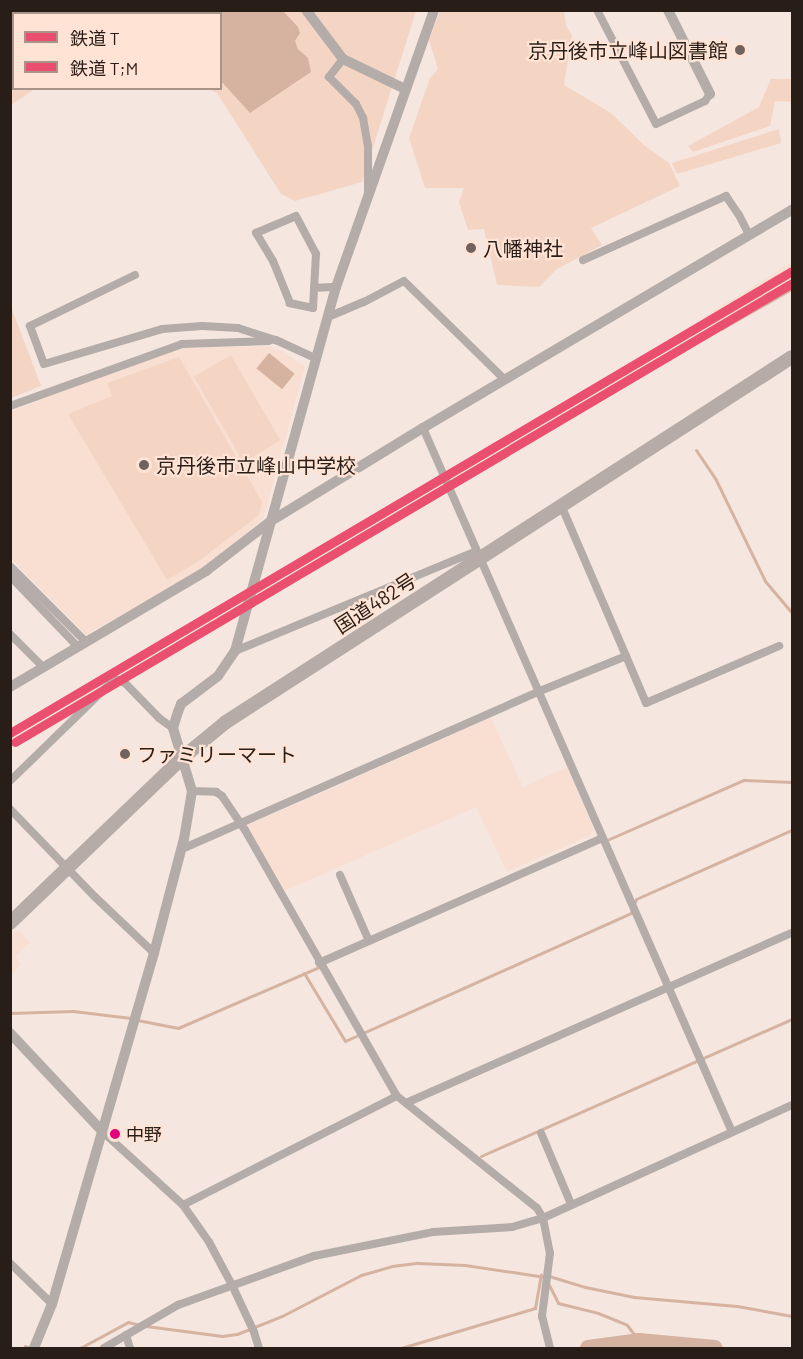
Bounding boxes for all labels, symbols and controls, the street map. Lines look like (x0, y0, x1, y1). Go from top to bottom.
legend (12, 12, 222, 90)
text: 鉄道 T (70, 27, 120, 49)
place label: 京丹後市立峰山図書館 (528, 38, 728, 62)
marker: 京丹後市立峰山図書館 (733, 43, 747, 57)
text: 鉄道 T;M (70, 57, 138, 79)
place label: 八幡神社 (483, 236, 563, 260)
marker: 八幡神社 (464, 241, 478, 255)
place label: 京丹後市立峰山中学校 (156, 453, 356, 477)
marker: 京丹後市立峰山中学校 (137, 458, 151, 472)
street label: 国道482号 (330, 568, 420, 638)
place label: ファミリーマート (137, 742, 297, 766)
marker: ファミリーマート (118, 747, 132, 761)
place label: 中野 (126, 1123, 162, 1145)
marker: 中野 (109, 1128, 121, 1140)

